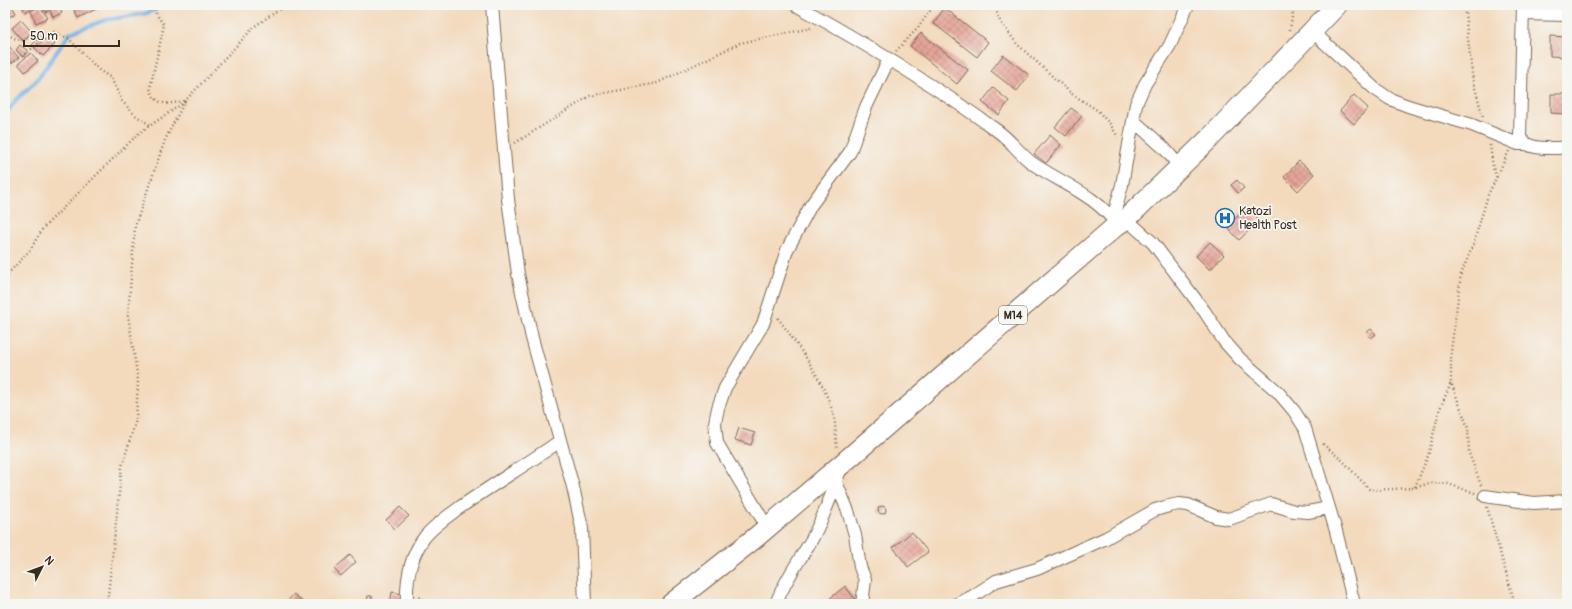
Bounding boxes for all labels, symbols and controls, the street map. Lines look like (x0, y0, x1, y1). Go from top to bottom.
scale bar (24, 22, 119, 48)
text: 50 m (30, 29, 58, 44)
place label: Katozi Health Post (1239, 204, 1297, 233)
hospital icon: Katozi Health Post (1214, 207, 1236, 229)
road number: M14 (999, 306, 1027, 324)
north arrow (22, 547, 62, 587)
text: N (42, 554, 57, 568)

